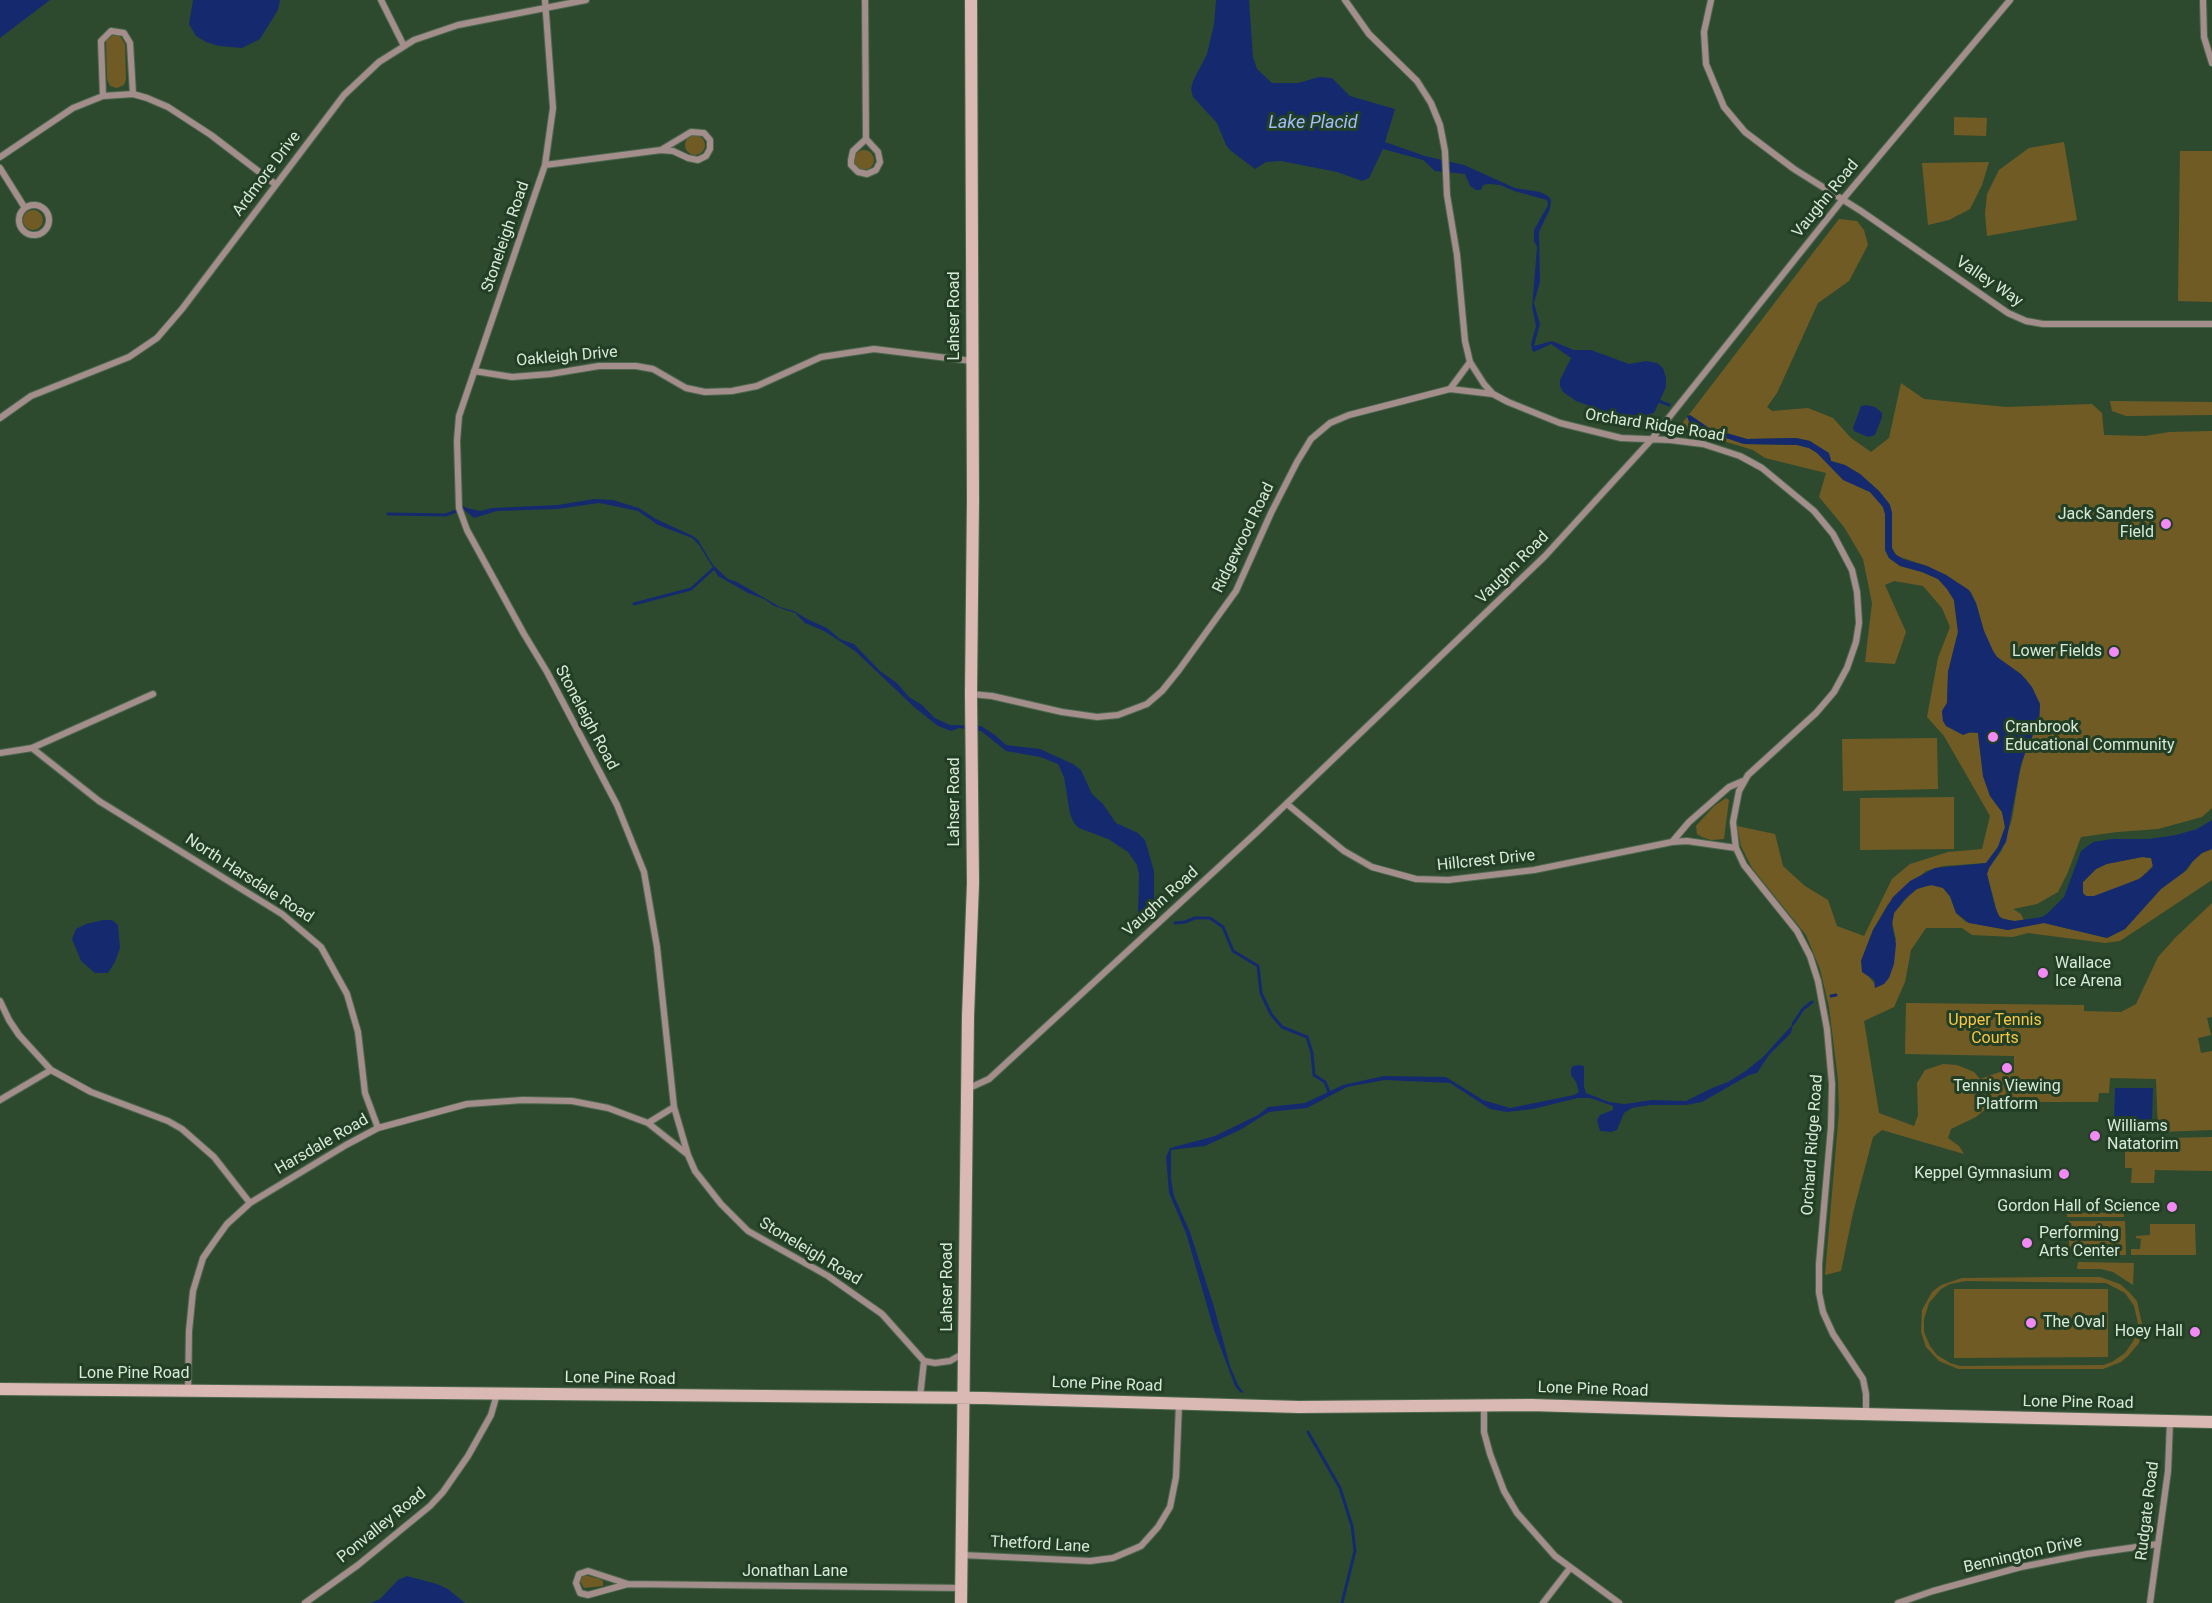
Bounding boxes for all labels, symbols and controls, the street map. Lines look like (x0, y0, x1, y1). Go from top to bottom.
water label: Lake Placid (1268, 112, 1358, 134)
street label: Ardmore Drive (229, 128, 305, 220)
street label: Vaughn Road (1789, 156, 1863, 242)
street label: Stoneleigh Road (478, 179, 534, 295)
street label: Valley Way (1952, 253, 2026, 311)
street label: Lahser Road (945, 272, 965, 360)
street label: Oakleigh Drive (515, 343, 619, 371)
street label: Orchard Ridge Road (1584, 405, 1726, 447)
street label: Ridgewood Road (1209, 480, 1279, 596)
place label: Jack Sanders Field (2058, 505, 2154, 543)
marker: Jack Sanders Field (2159, 517, 2173, 531)
street label: Vaughn Road (1473, 528, 1553, 608)
place label: Lower Fields (2012, 642, 2102, 662)
marker: Lower Fields (2107, 645, 2121, 659)
street label: Stoneleigh Road (550, 662, 622, 774)
place label: Cranbrook Educational Community (2005, 718, 2174, 756)
marker: Cranbrook Educational Community (1986, 730, 2000, 744)
street label: Lahser Road (945, 758, 965, 846)
street label: North Harsdale Road (181, 830, 317, 928)
street label: Hillcrest Drive (1436, 846, 1536, 876)
street label: Vaughn Road (1119, 863, 1203, 941)
place label: Wallace Ice Arena (2055, 954, 2122, 992)
marker: Wallace Ice Arena (2036, 966, 2050, 980)
park label: Upper Tennis Courts (1948, 1011, 2042, 1049)
marker: Tennis Viewing Platform (2000, 1061, 2014, 1075)
street label: Orchard Ridge Road (1798, 1074, 1828, 1216)
place label: Tennis Viewing Platform (1953, 1077, 2061, 1115)
street label: Harsdale Road (272, 1111, 372, 1179)
place label: Williams Natatorim (2107, 1117, 2179, 1155)
marker: Williams Natatorim (2088, 1129, 2102, 1143)
place label: Keppel Gymnasium (1914, 1164, 2052, 1184)
marker: Keppel Gymnasium (2057, 1167, 2071, 1181)
place label: Gordon Hall of Science (1997, 1197, 2160, 1217)
marker: Gordon Hall of Science (2165, 1200, 2179, 1214)
street label: Stoneleigh Road (755, 1214, 865, 1290)
place label: Performing Arts Center (2039, 1224, 2120, 1262)
marker: Performing Arts Center (2020, 1236, 2034, 1250)
street label: Lahser Road (938, 1243, 958, 1331)
place label: The Oval (2043, 1313, 2105, 1333)
marker: The Oval (2024, 1316, 2038, 1330)
place label: Hoey Hall (2115, 1322, 2183, 1342)
marker: Hoey Hall (2188, 1325, 2202, 1339)
street label: Lone Pine Road (78, 1364, 190, 1384)
street label: Lone Pine Road (564, 1368, 676, 1390)
street label: Lone Pine Road (1051, 1373, 1163, 1397)
street label: Lone Pine Road (1537, 1378, 1649, 1402)
street label: Lone Pine Road (2022, 1392, 2134, 1414)
street label: Rudgate Road (2132, 1460, 2164, 1562)
street label: Ponvalley Road (334, 1484, 430, 1568)
street label: Bennington Drive (1962, 1532, 2084, 1578)
street label: Thetford Lane (990, 1533, 1090, 1557)
street label: Jonathan Lane (742, 1562, 848, 1582)

